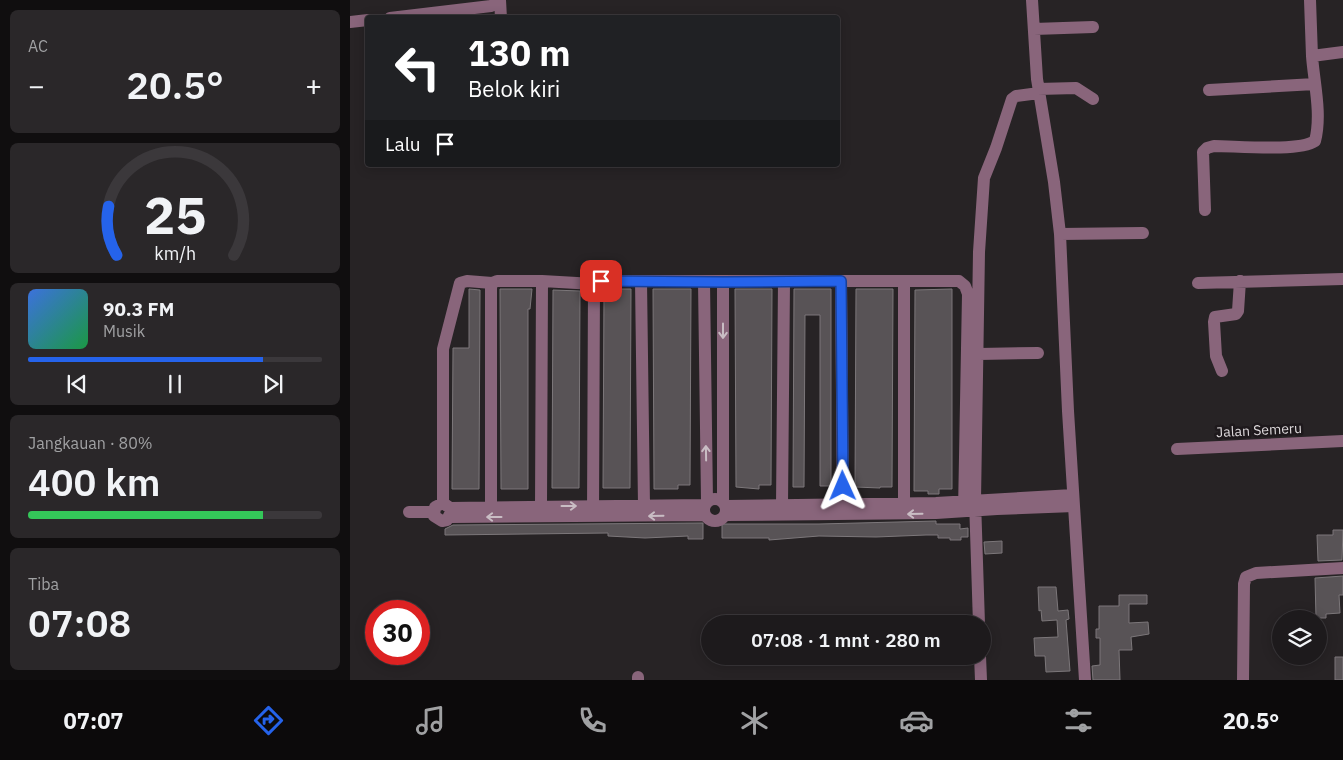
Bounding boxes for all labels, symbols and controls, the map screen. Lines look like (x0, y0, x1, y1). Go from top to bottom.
text: 130 m (468, 30, 571, 76)
icon: left (385, 35, 450, 100)
text: AC (28, 36, 48, 56)
text: 20.5° (126, 60, 224, 109)
text: − (28, 67, 45, 104)
text: + (305, 67, 322, 104)
text: Belok kiri (468, 74, 560, 103)
icon: arrive (431, 130, 459, 158)
text: Lalu (385, 132, 421, 156)
text: 25 (144, 181, 206, 248)
text: km/h (154, 242, 196, 265)
pin (580, 260, 622, 302)
icon: arrive (587, 267, 615, 295)
text: 90.3 FM (103, 297, 174, 321)
text: Musik (103, 321, 145, 341)
one-way arrow (719, 323, 728, 339)
icon: previous (63, 370, 91, 398)
icon: pause (161, 370, 189, 398)
icon: next (259, 370, 287, 398)
street label: Jalan Semeru (1216, 419, 1302, 441)
text: Jangkauan · 80% (28, 433, 153, 453)
one-way arrow (701, 445, 710, 461)
text: 400 km (28, 457, 160, 506)
position arrow (816, 459, 868, 511)
one-way arrow (560, 501, 577, 511)
one-way arrow (908, 509, 924, 518)
one-way arrow (649, 511, 665, 521)
one-way arrow (486, 512, 502, 522)
text: Tiba (28, 574, 59, 594)
text: 07:08 (28, 598, 131, 647)
speed limit sign: 30 (365, 600, 430, 665)
map controls (1272, 610, 1327, 665)
button: layers (1272, 610, 1327, 665)
text: 07:08 · 1 mnt · 280 m (751, 628, 941, 652)
icon: directions (251, 703, 286, 738)
icon: music (413, 703, 448, 738)
icon: phone (575, 703, 610, 738)
icon: climate (737, 703, 772, 738)
icon: car (899, 703, 934, 738)
icon: filters (1061, 703, 1096, 738)
text: 07:07 (64, 706, 124, 735)
text: 20.5° (1223, 706, 1279, 735)

